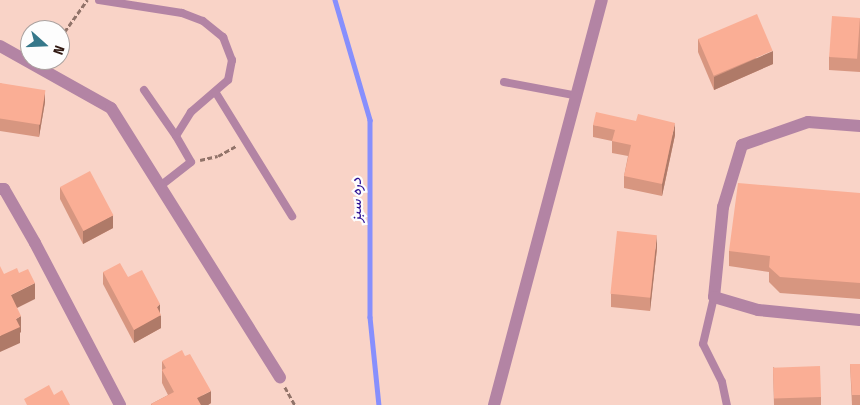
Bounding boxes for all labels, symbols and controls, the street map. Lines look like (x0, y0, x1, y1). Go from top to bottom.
north arrow (20, 20, 70, 70)
text: N (49, 43, 68, 57)
water label: دره سبز (348, 178, 366, 222)

